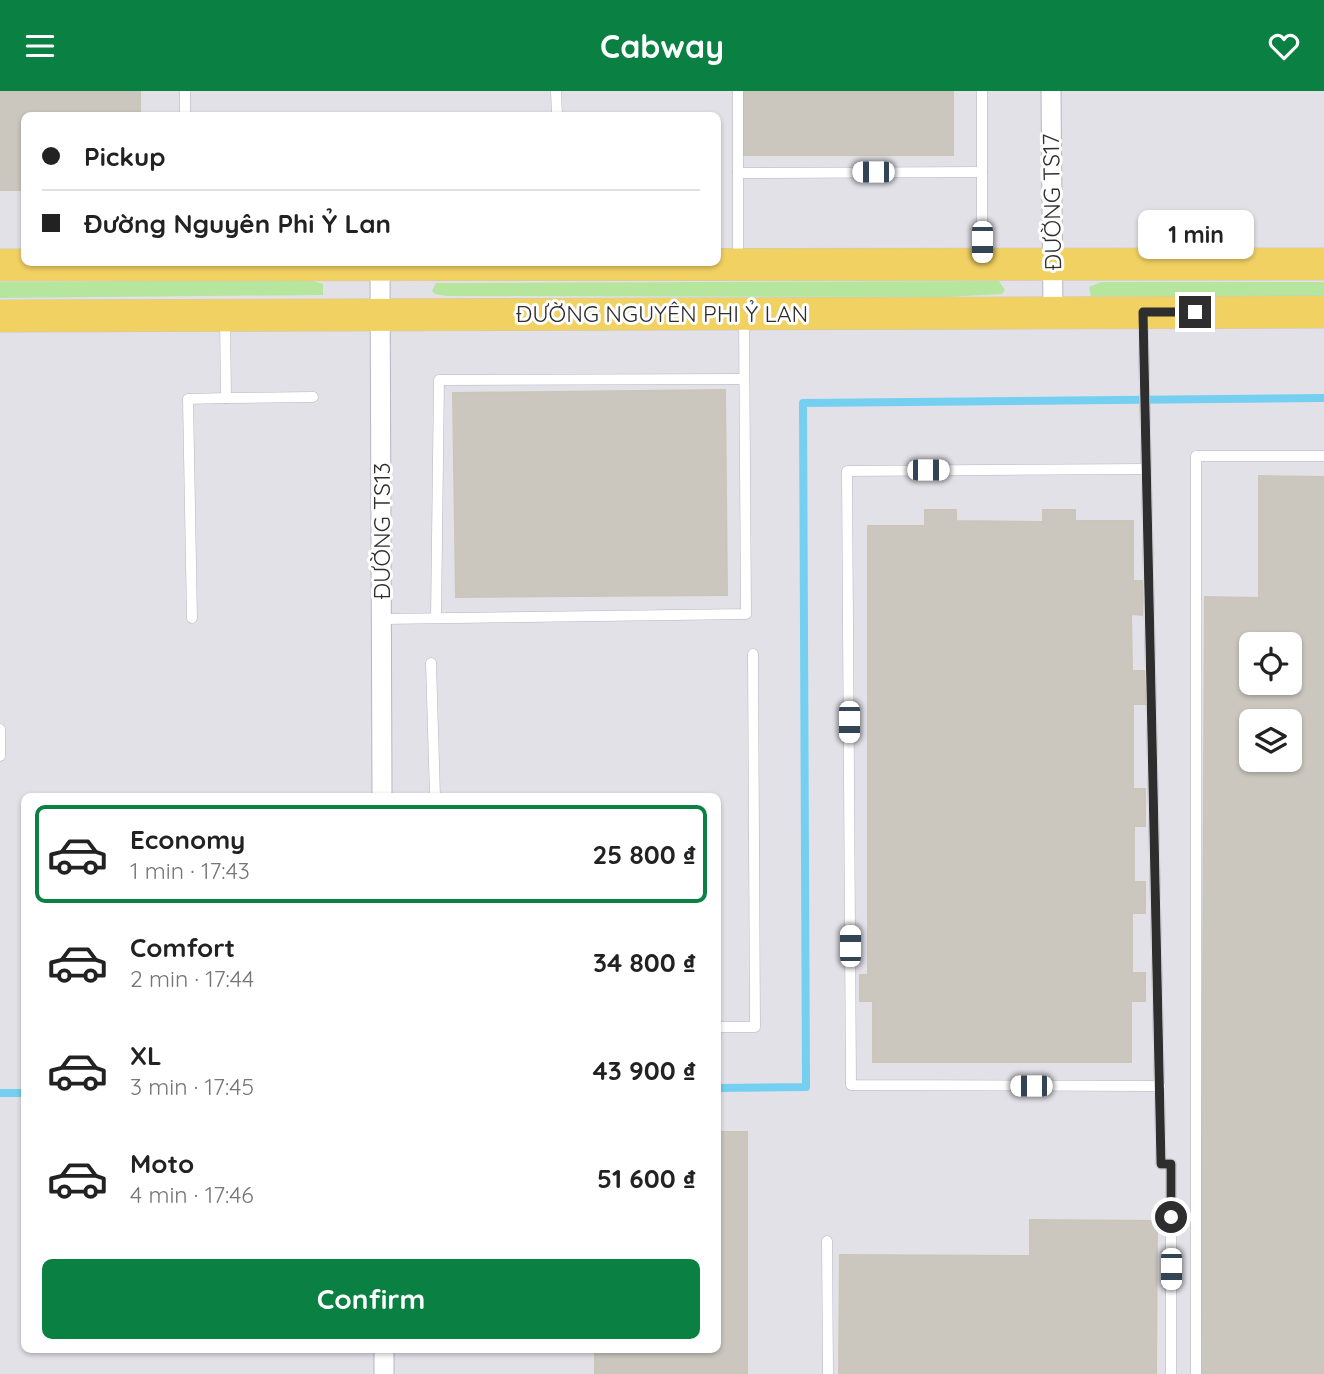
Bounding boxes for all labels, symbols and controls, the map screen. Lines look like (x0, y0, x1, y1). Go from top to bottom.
text: Cabway (600, 26, 724, 66)
icon: menu (21, 27, 59, 65)
icon: heart (1265, 27, 1303, 65)
street label: ĐƯỜNG TS17 (1036, 133, 1067, 271)
text: Pickup (84, 140, 166, 173)
car (853, 162, 895, 183)
text: Đường Nguyên Phi Ỷ Lan (84, 207, 391, 240)
callout: 1 min (1137, 211, 1253, 259)
text: 1 min (1168, 220, 1224, 249)
car (972, 221, 993, 263)
route end (1179, 296, 1211, 328)
street label: ĐƯỜNG NGUYÊN PHI Ỷ LAN (516, 299, 808, 328)
car (908, 460, 950, 481)
street label: ĐƯỜNG TS13 (367, 463, 396, 599)
map controls (1239, 632, 1302, 772)
button: locate (1239, 632, 1302, 695)
car (839, 701, 860, 743)
button: layers (1239, 709, 1302, 772)
icon: car (46, 823, 109, 886)
text: Economy (130, 823, 245, 856)
text: 25 800 ₫ (592, 838, 696, 871)
text: 1 min · 17:43 (130, 856, 250, 885)
car (840, 925, 861, 967)
icon: car (46, 931, 109, 994)
text: Comfort (130, 931, 235, 964)
text: 34 800 ₫ (593, 946, 696, 979)
text: 2 min · 17:44 (130, 964, 254, 993)
icon: car (46, 1039, 109, 1102)
text: XL (130, 1039, 162, 1072)
text: 43 900 ₫ (592, 1054, 696, 1087)
text: 3 min · 17:45 (130, 1072, 254, 1101)
car (1011, 1076, 1053, 1097)
icon: car (46, 1147, 109, 1210)
text: Moto (130, 1147, 194, 1180)
text: 51 600 ₫ (597, 1162, 696, 1195)
text: 4 min · 17:46 (130, 1180, 254, 1209)
route start (1155, 1201, 1187, 1233)
car (1161, 1248, 1182, 1290)
button: Confirm (42, 1259, 700, 1339)

